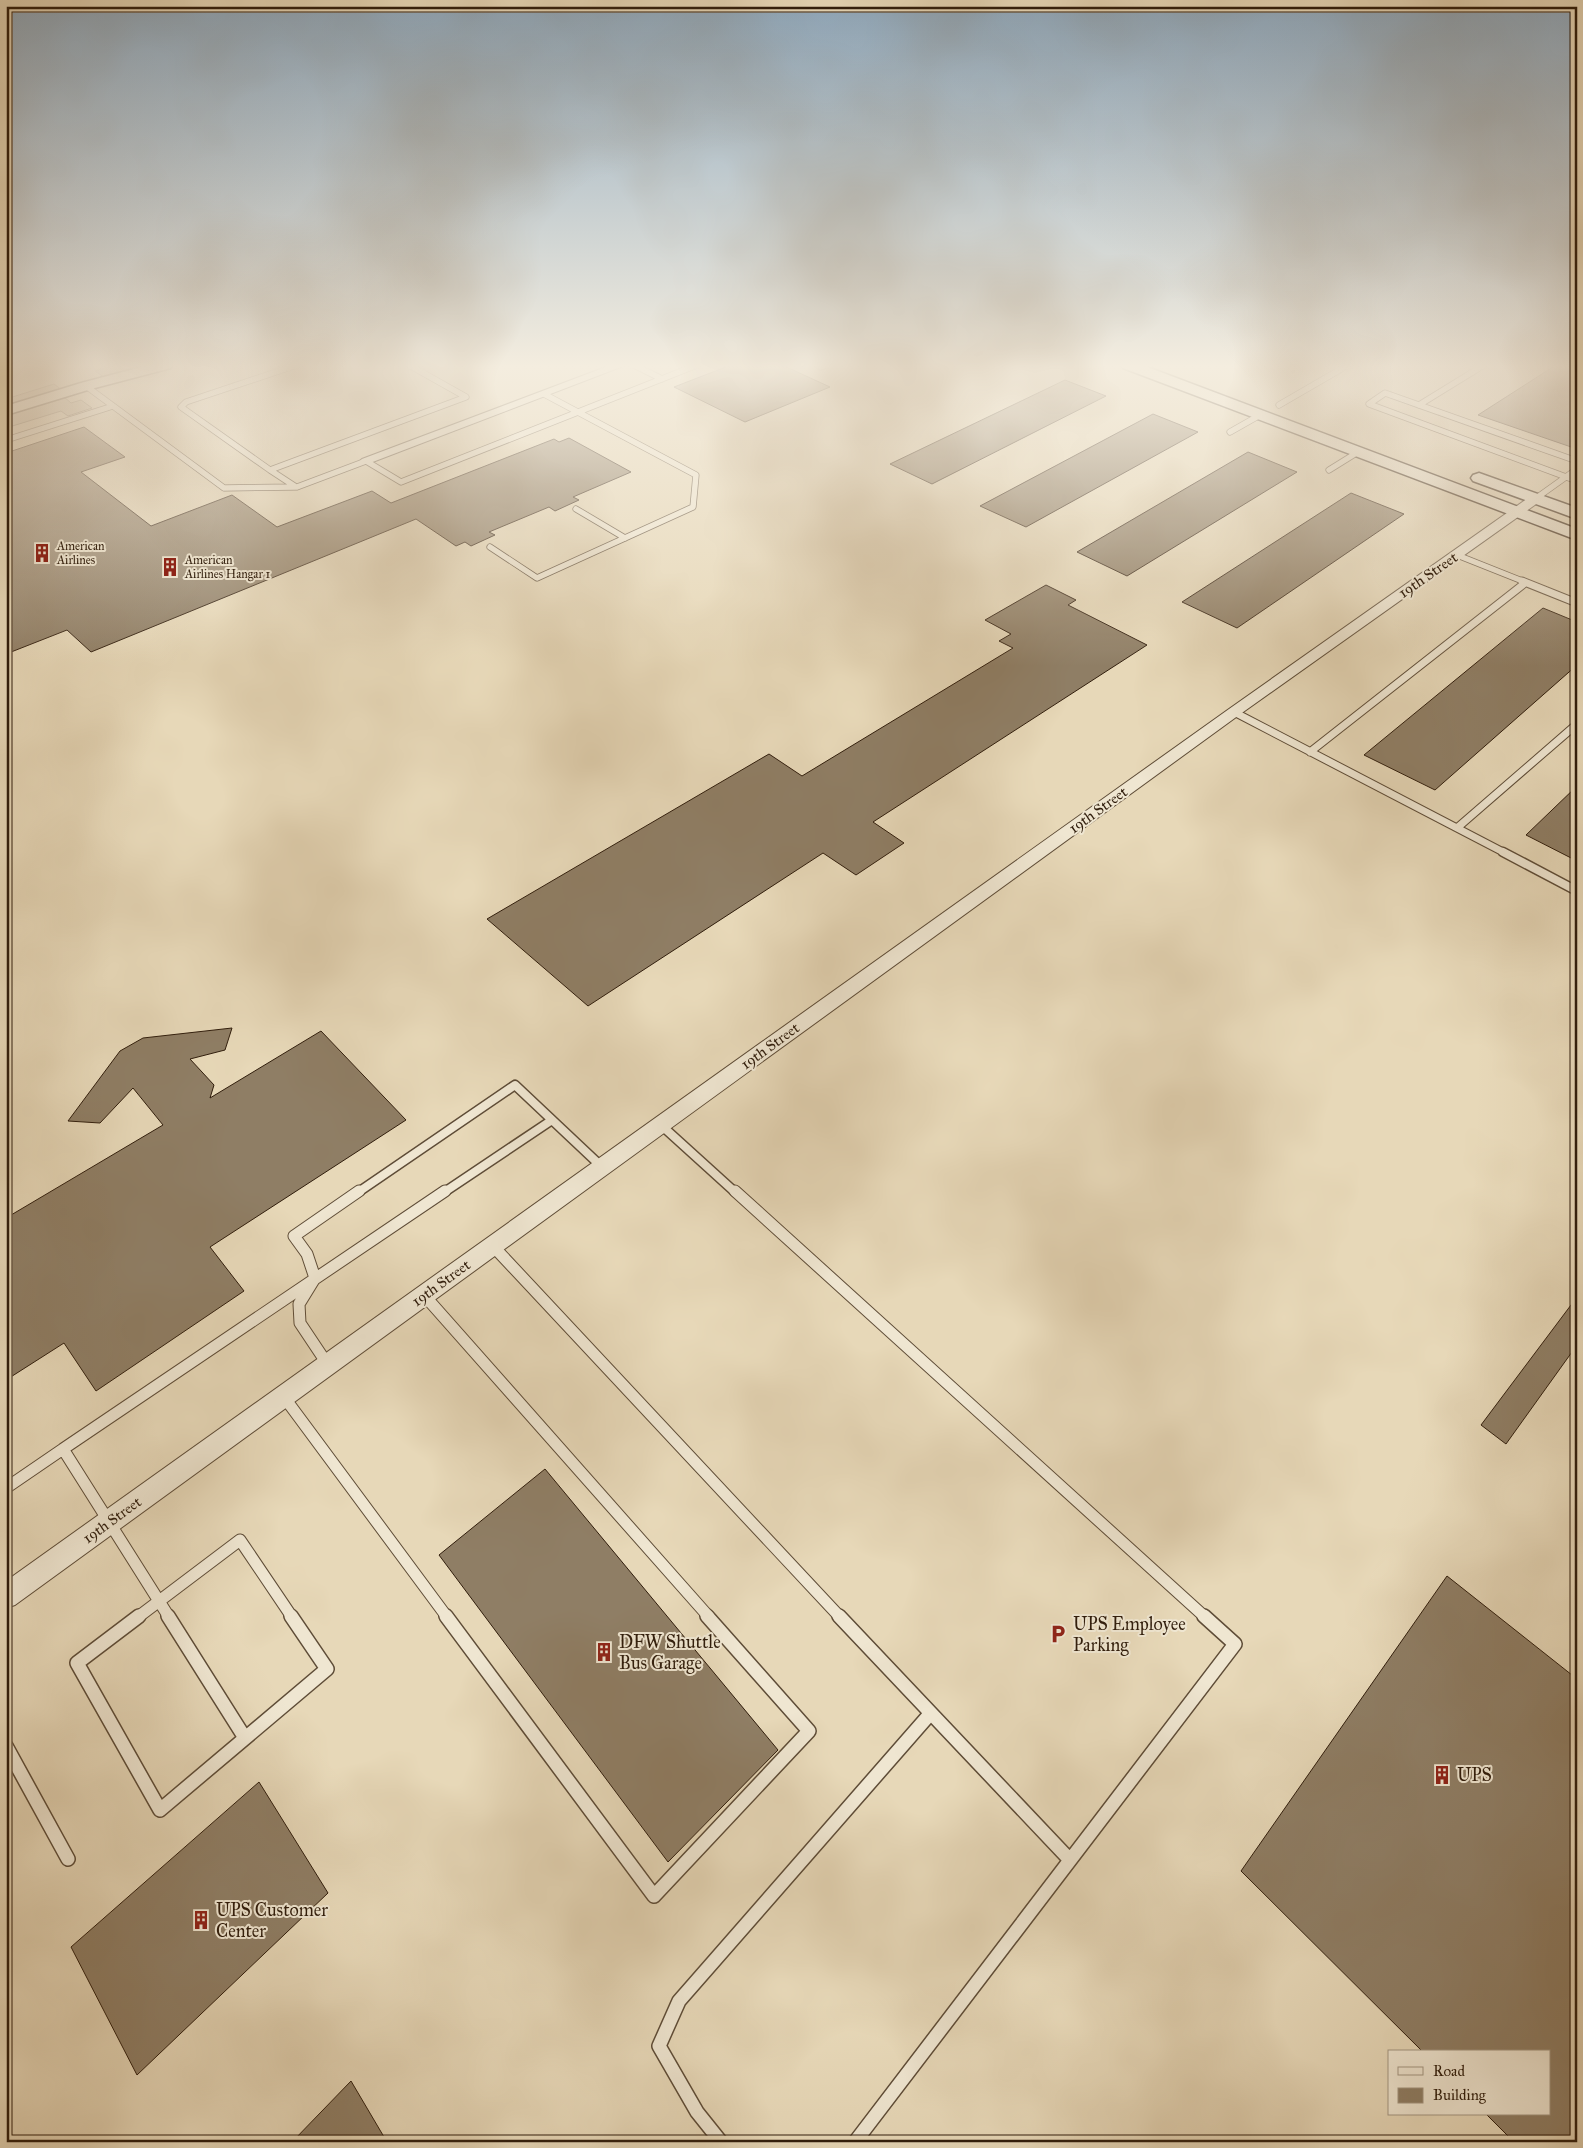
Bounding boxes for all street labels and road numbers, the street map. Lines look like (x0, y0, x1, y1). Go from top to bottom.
street label: 19th Street (1395, 548, 1462, 602)
street label: 19th Street (1065, 782, 1131, 837)
street label: 19th Street (737, 1018, 803, 1073)
street label: 19th Street (408, 1255, 474, 1310)
street label: 19th Street (79, 1492, 145, 1547)

